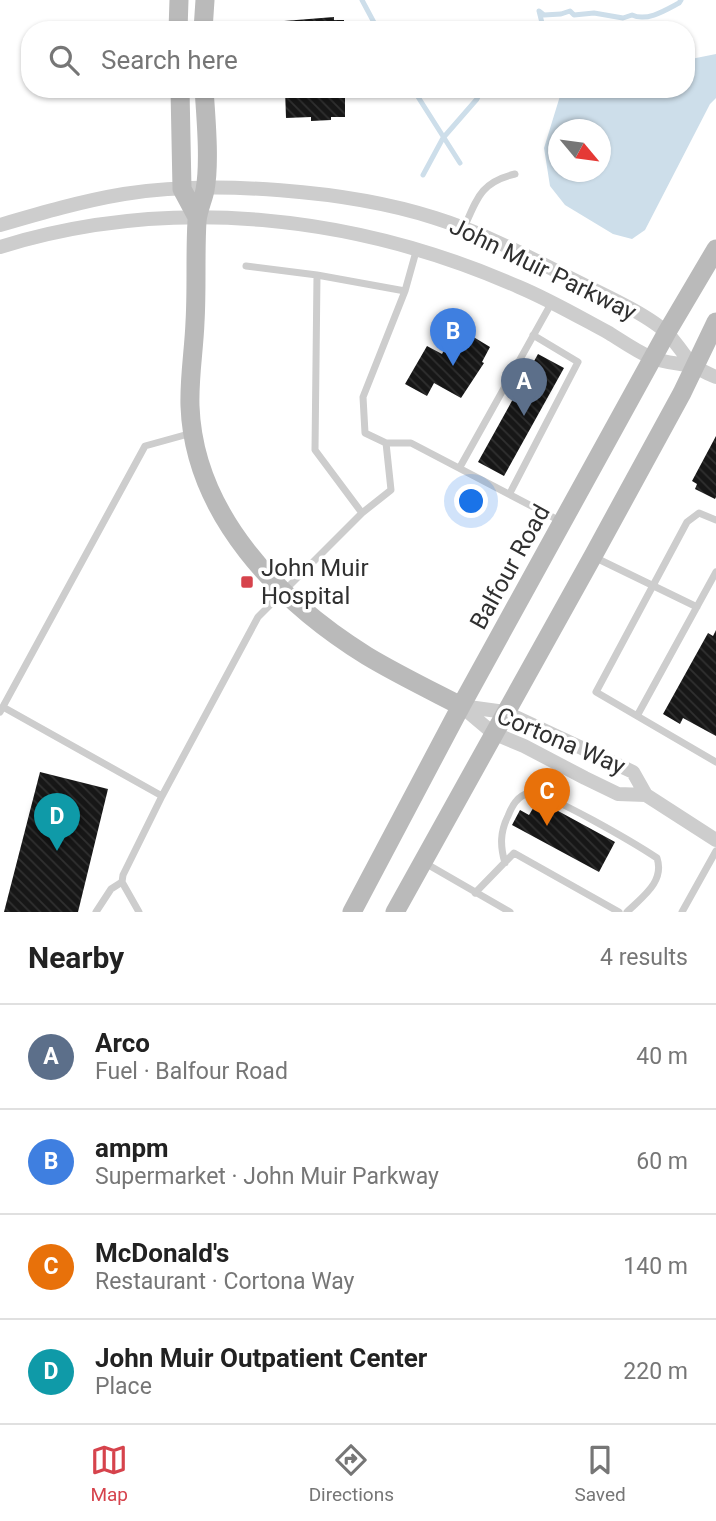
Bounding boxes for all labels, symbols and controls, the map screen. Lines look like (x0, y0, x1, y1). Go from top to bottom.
search box (21, 21, 695, 98)
icon: search (45, 41, 83, 79)
text: Search here (101, 45, 238, 75)
north arrow (548, 119, 611, 182)
street label: John Muir Parkway (445, 212, 641, 327)
pin: B (430, 308, 476, 366)
pin: A (501, 358, 547, 416)
your location (454, 484, 488, 518)
street label: Balfour Road (464, 500, 556, 634)
place label: John Muir Hospital (261, 554, 369, 610)
marker: John Muir Hospital (239, 574, 255, 590)
street label: Cortona Way (493, 701, 630, 781)
pin: C (524, 768, 570, 826)
pin: D (34, 793, 80, 851)
text: Nearby (28, 940, 124, 975)
text: 4 results (600, 944, 688, 971)
text: Arco (95, 1028, 150, 1058)
text: A (43, 1043, 59, 1070)
text: 40 m (636, 1043, 688, 1070)
text: Fuel · Balfour Road (95, 1058, 288, 1085)
text: ampm (95, 1133, 169, 1163)
text: B (44, 1148, 58, 1175)
text: 60 m (636, 1148, 688, 1175)
text: Supermarket · John Muir Parkway (95, 1163, 439, 1190)
text: McDonald's (95, 1238, 229, 1268)
text: C (43, 1253, 59, 1280)
text: 140 m (623, 1253, 688, 1280)
text: Restaurant · Cortona Way (95, 1268, 355, 1295)
text: John Muir Outpatient Center (95, 1343, 427, 1373)
text: D (44, 1358, 58, 1385)
text: 220 m (623, 1358, 688, 1385)
text: Place (95, 1373, 152, 1400)
tab: Map (90, 1441, 128, 1506)
tab: Directions (309, 1441, 394, 1506)
tab: Saved (574, 1441, 626, 1506)

